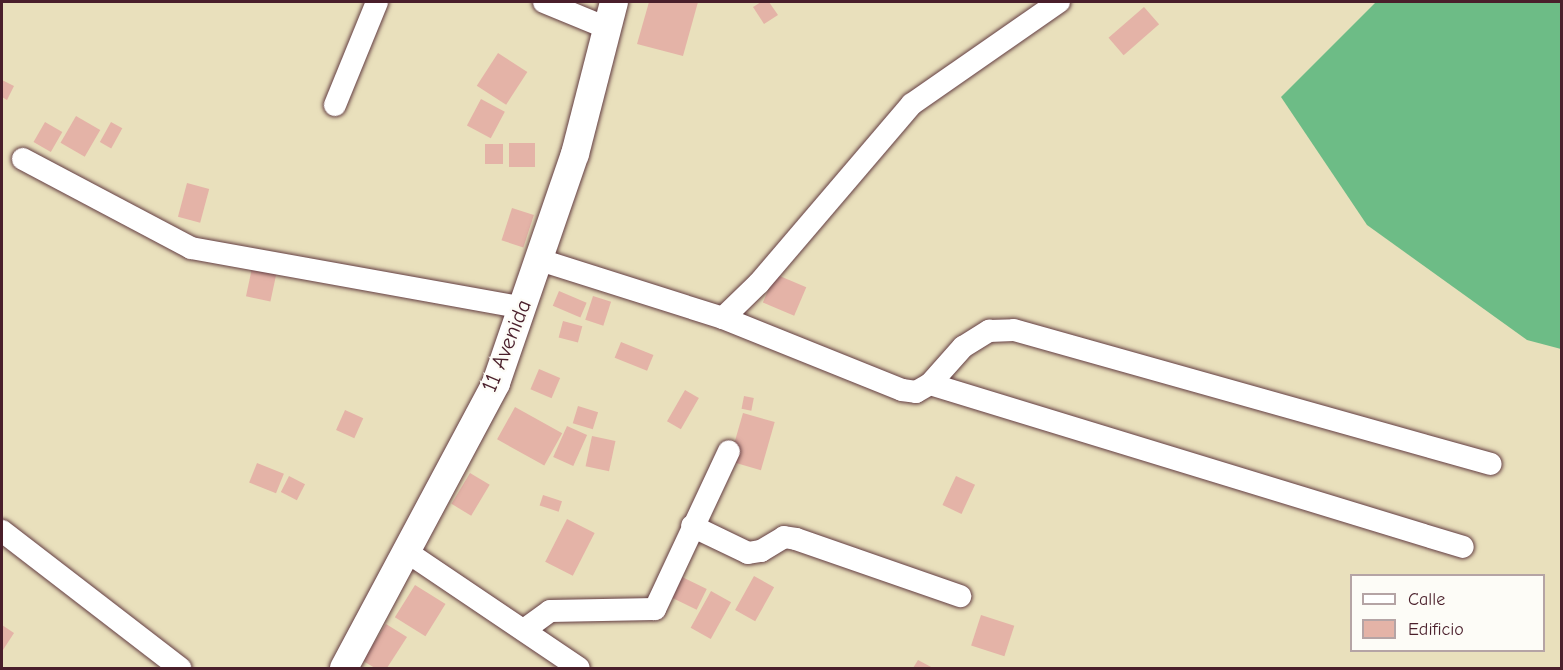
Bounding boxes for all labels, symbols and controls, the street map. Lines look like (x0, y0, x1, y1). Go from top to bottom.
street label: 11 Avenida (476, 296, 538, 396)
legend (1350, 574, 1545, 652)
text: Calle (1408, 589, 1445, 610)
text: Edificio (1408, 619, 1464, 640)

